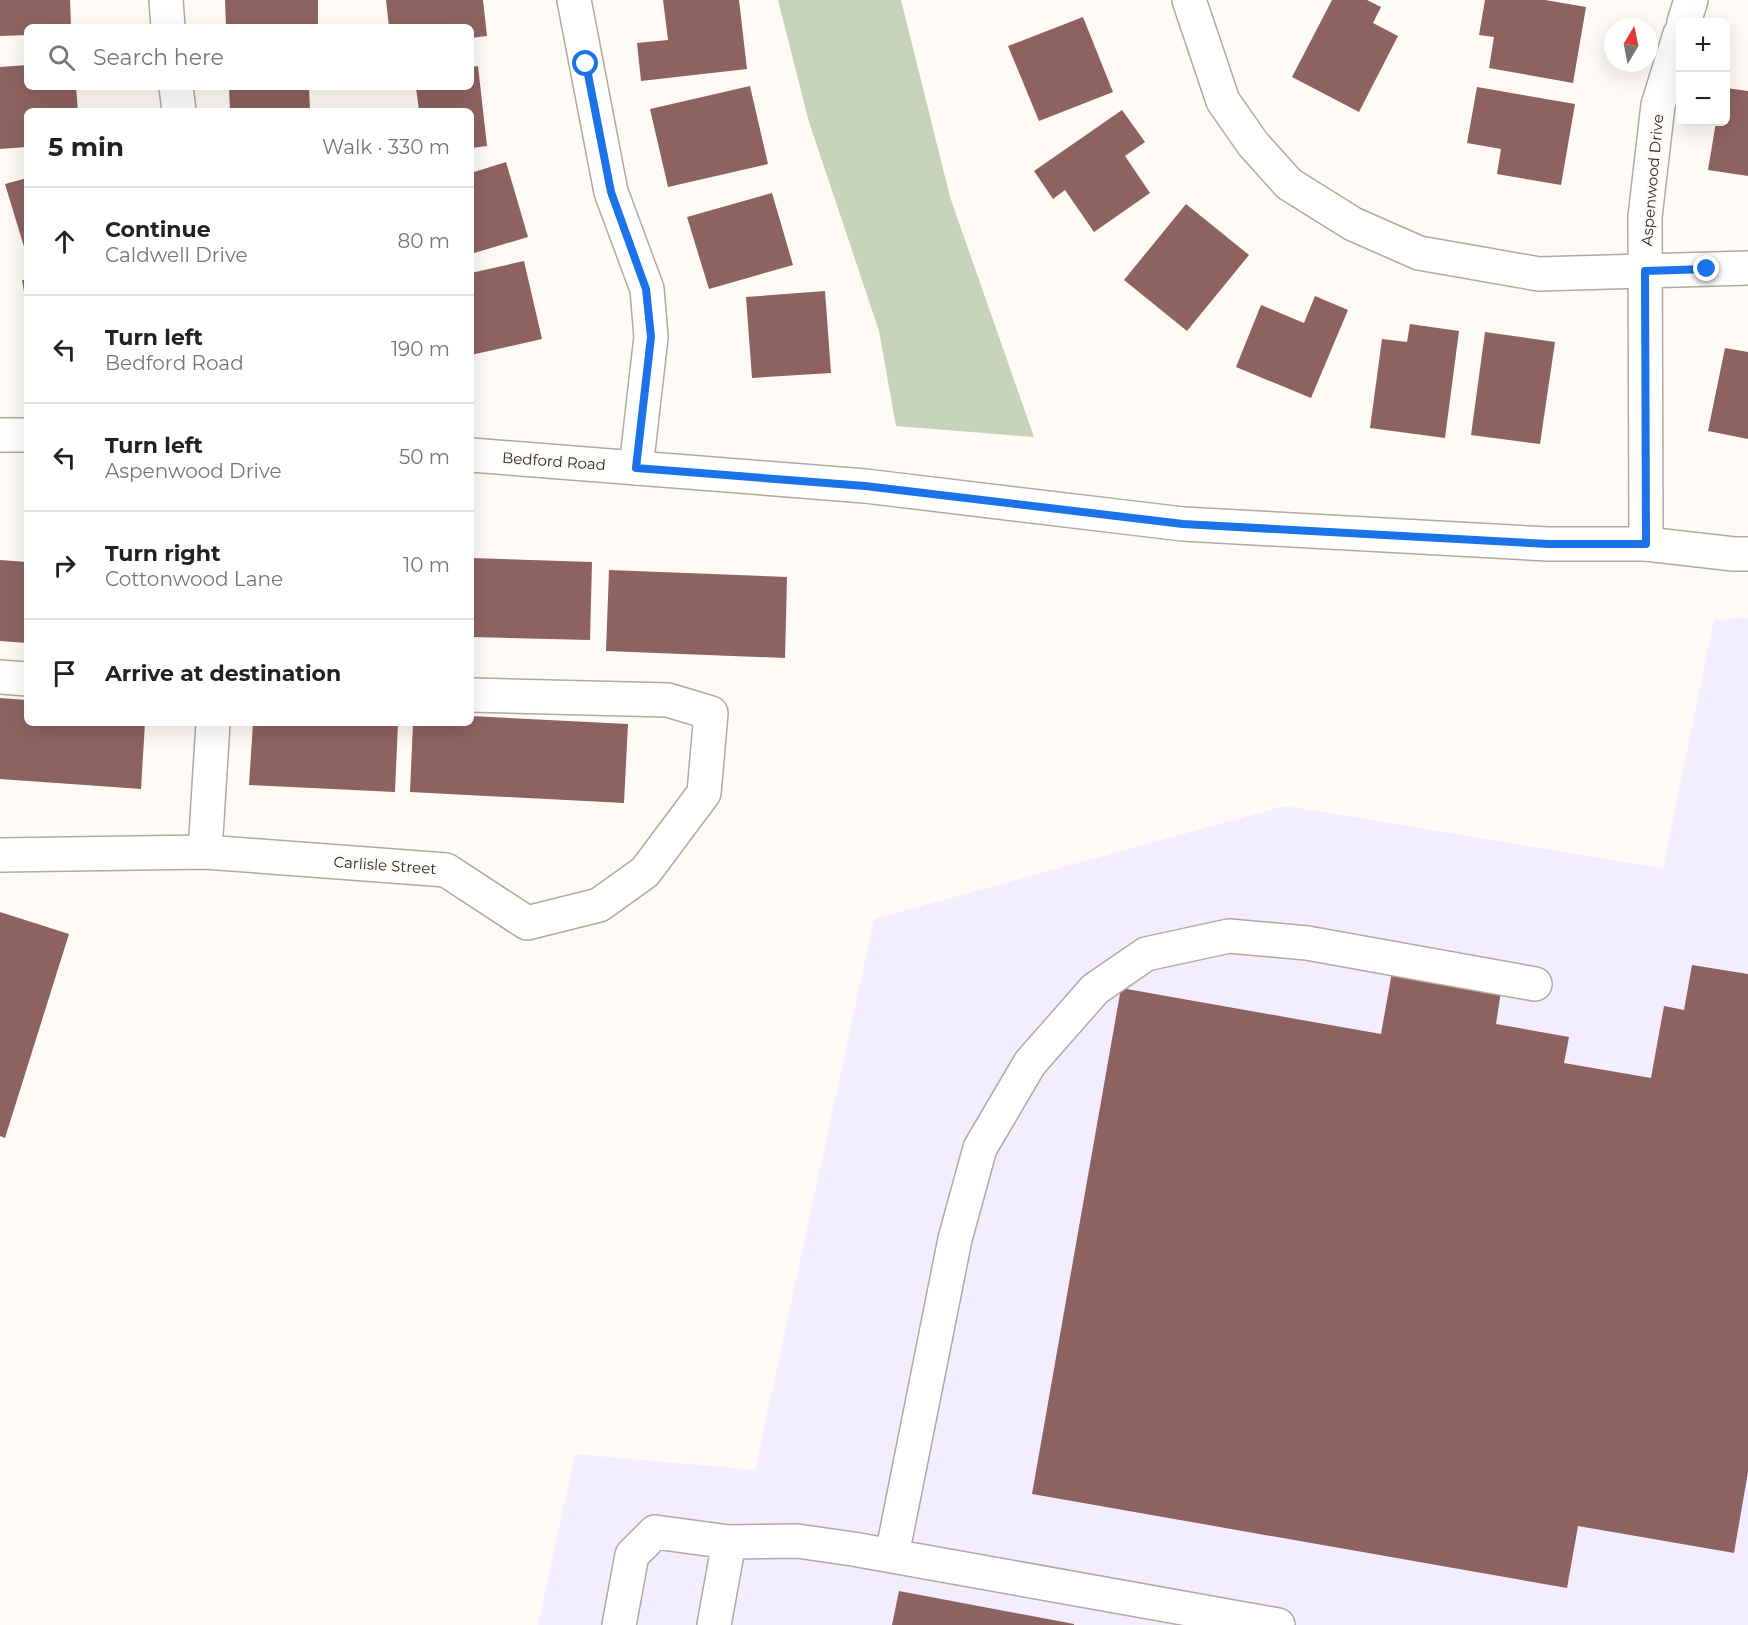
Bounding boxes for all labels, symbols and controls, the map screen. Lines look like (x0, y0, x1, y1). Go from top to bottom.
north arrow (1604, 18, 1658, 72)
map controls (1676, 18, 1730, 126)
button: + (1676, 18, 1730, 72)
search box (24, 24, 474, 90)
icon: search (45, 41, 78, 74)
text: Search here (93, 44, 224, 71)
route start (572, 50, 598, 76)
button: − (1676, 72, 1730, 126)
street label: Aspenwood Drive (1637, 113, 1667, 247)
text: 5 min (48, 131, 124, 163)
text: Walk · 330 m (322, 135, 450, 159)
text: Continue (105, 216, 211, 243)
icon: ahead (48, 225, 81, 258)
text: 80 m (398, 229, 450, 253)
text: Caldwell Drive (105, 243, 248, 267)
route end (1693, 255, 1719, 281)
text: Turn left (105, 324, 203, 351)
icon: left (48, 333, 81, 366)
text: 190 m (391, 337, 450, 361)
text: Bedford Road (105, 351, 244, 375)
text: Turn left (105, 432, 203, 459)
icon: left (48, 441, 81, 474)
text: 50 m (399, 445, 450, 469)
street label: Bedford Road (501, 448, 607, 474)
text: Aspenwood Drive (105, 459, 282, 483)
text: Turn right (105, 540, 220, 567)
icon: right (48, 549, 81, 582)
text: 10 m (403, 553, 450, 577)
text: Cottonwood Lane (105, 567, 283, 591)
icon: arrive (48, 657, 81, 690)
text: Arrive at destination (105, 660, 341, 687)
street label: Carlisle Street (333, 852, 437, 878)

